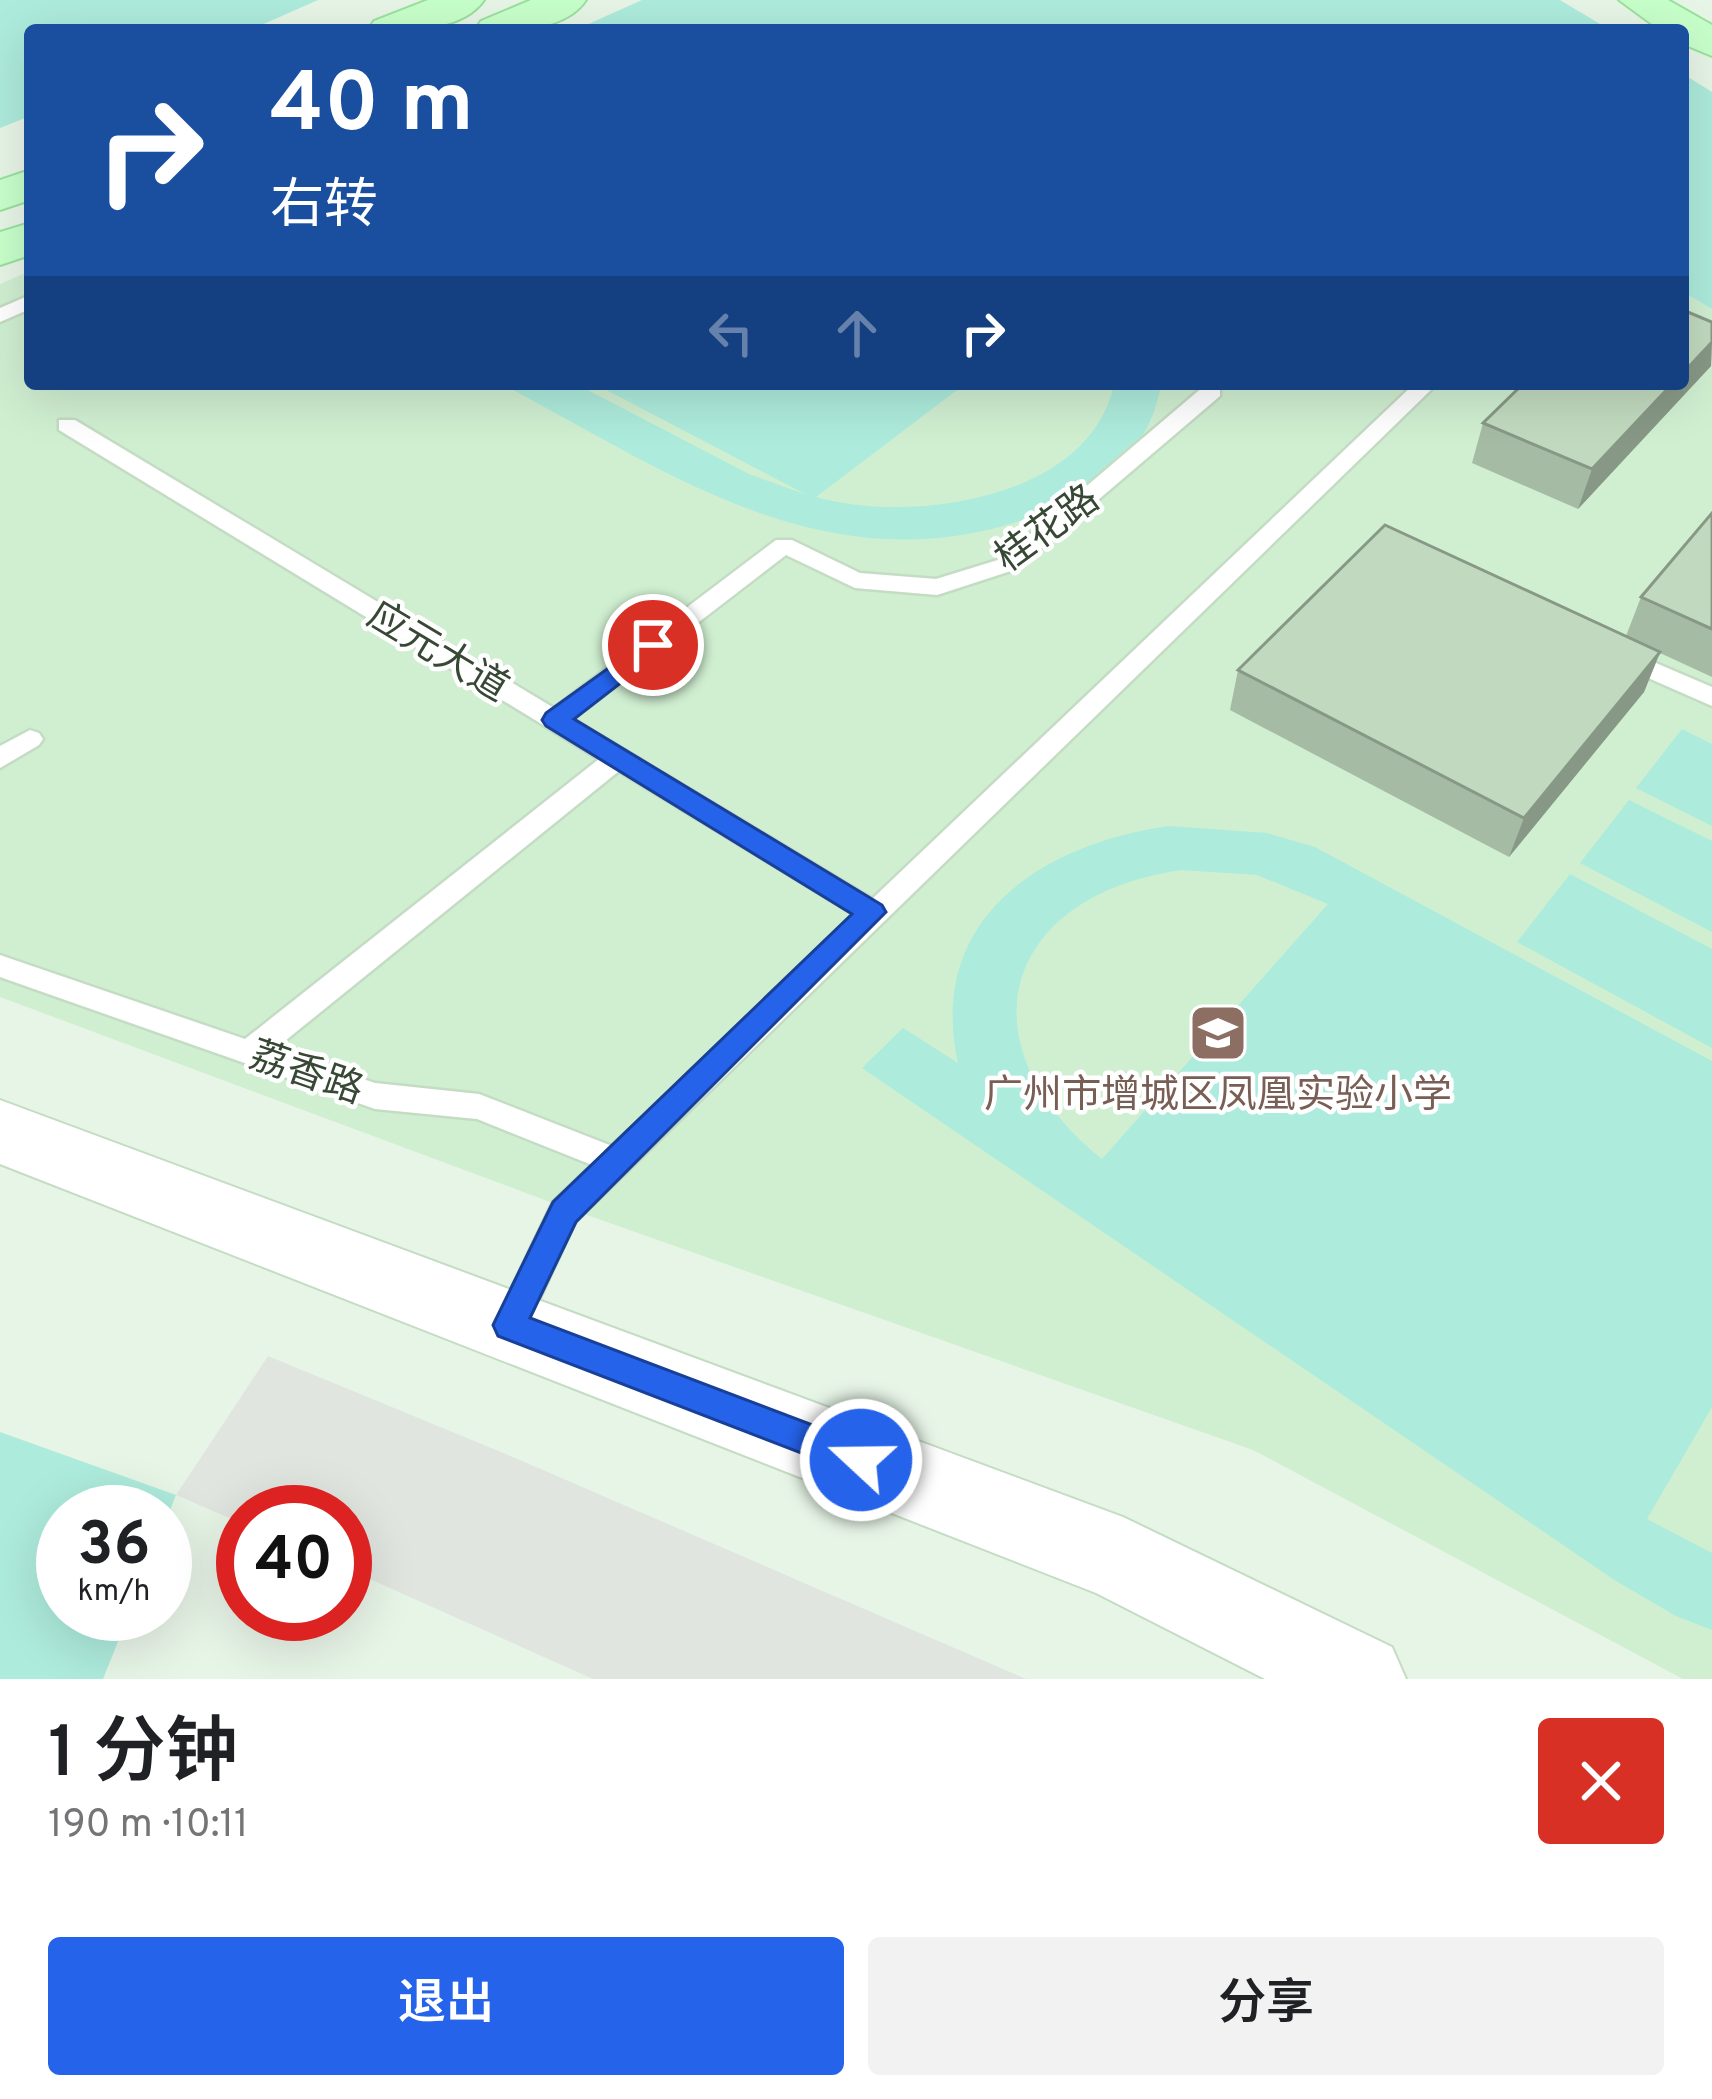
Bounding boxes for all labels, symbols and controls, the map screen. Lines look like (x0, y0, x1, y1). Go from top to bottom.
text: 40 m (270, 55, 474, 161)
icon: right (72, 72, 228, 228)
text: 右转 (270, 174, 378, 243)
icon: left (698, 300, 764, 366)
icon: ahead (824, 300, 890, 366)
icon: right (950, 300, 1016, 366)
street label: 桂花路 (987, 476, 1110, 585)
street label: 应元大道 (357, 593, 516, 715)
pin (602, 594, 704, 696)
icon: arrive (620, 612, 686, 678)
school or university icon: 广州市增城区凤凰实验小学 (1187, 1002, 1249, 1064)
street label: 荔香路 (242, 1033, 369, 1117)
place label: 广州市增城区凤凰实验小学 (984, 1073, 1452, 1122)
position arrow (798, 1397, 924, 1523)
speed limit sign: 40 (216, 1485, 372, 1641)
text: 36 (78, 1510, 150, 1586)
text: km/h (78, 1574, 150, 1611)
text: 1 分钟 (48, 1711, 238, 1803)
button: close (1538, 1718, 1664, 1844)
text: 190 m · 10:11 (48, 1802, 249, 1851)
button: 退出 (48, 1937, 844, 2075)
button: 分享 (868, 1937, 1664, 2075)

